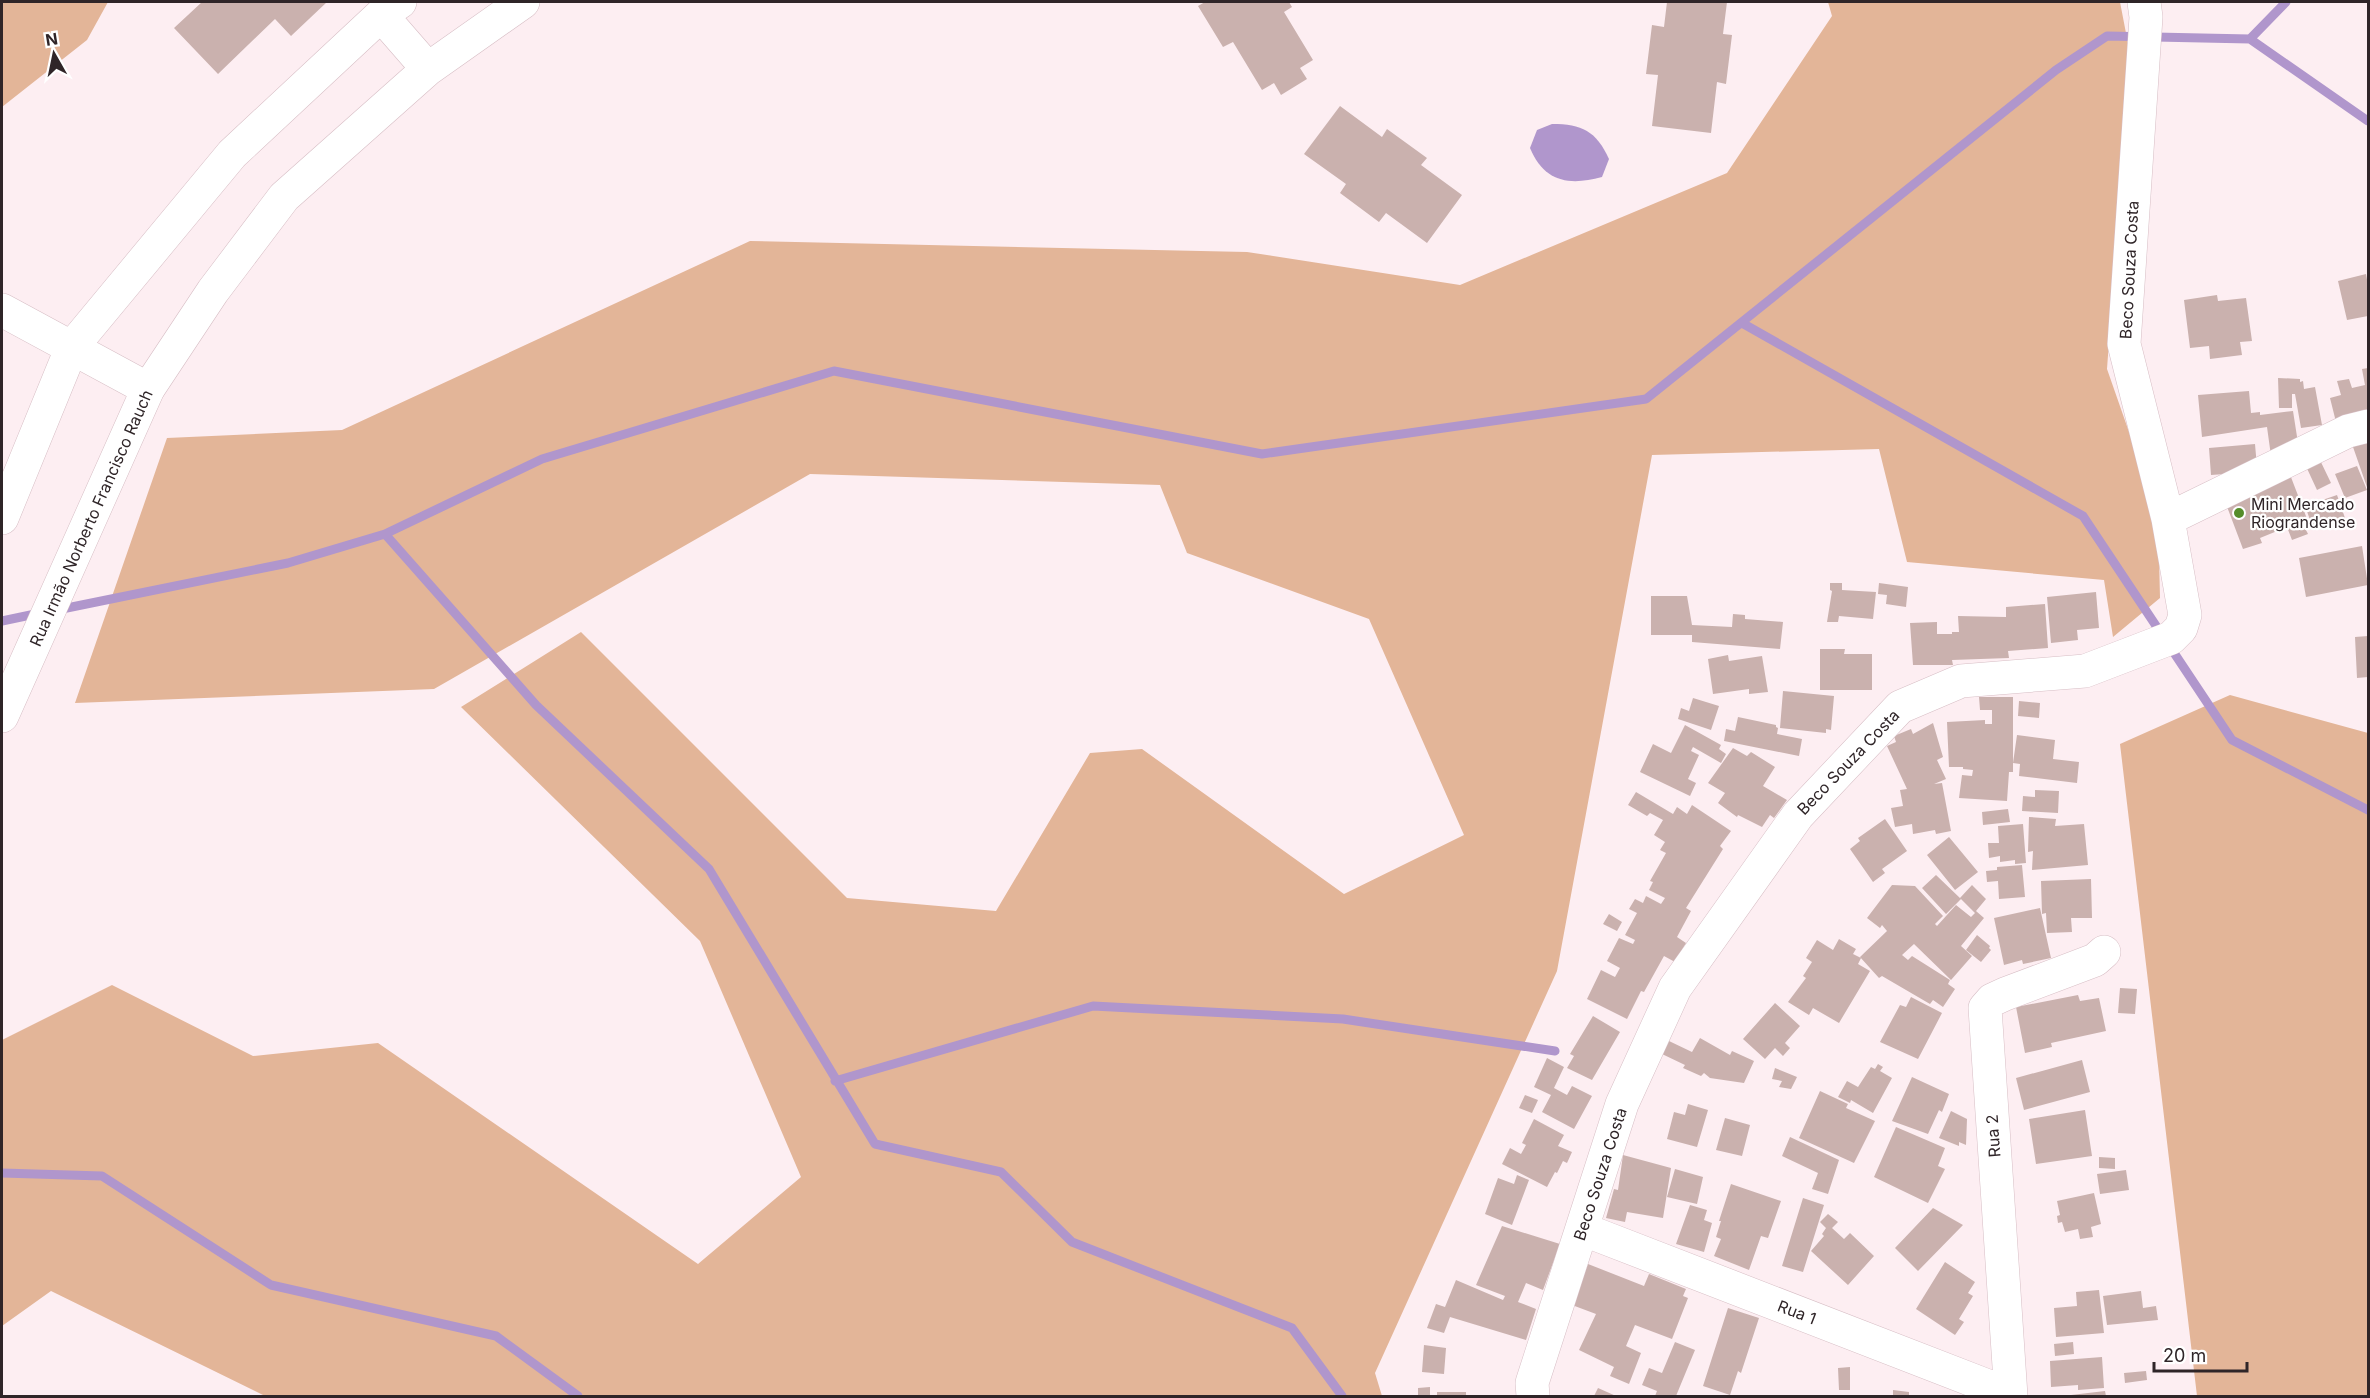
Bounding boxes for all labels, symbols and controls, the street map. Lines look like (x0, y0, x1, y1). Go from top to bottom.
north arrow (24, 24, 84, 84)
text: N (44, 28, 59, 50)
street label: Beco Souza Costa (2115, 200, 2143, 340)
street label: Rua Irmão Norberto Francisco Rauch (25, 387, 157, 649)
place label: Mini Mercado Riograndense (2251, 494, 2355, 532)
marker: Mini Mercado Riograndense (2232, 506, 2246, 520)
street label: Beco Souza Costa (1793, 705, 1903, 819)
street label: Beco Souza Costa (1569, 1105, 1631, 1243)
street label: Rua 2 (1982, 1114, 2004, 1158)
street label: Rua 1 (1775, 1296, 1819, 1328)
scale bar (2154, 1335, 2247, 1373)
text: 20 m (2163, 1345, 2206, 1366)

